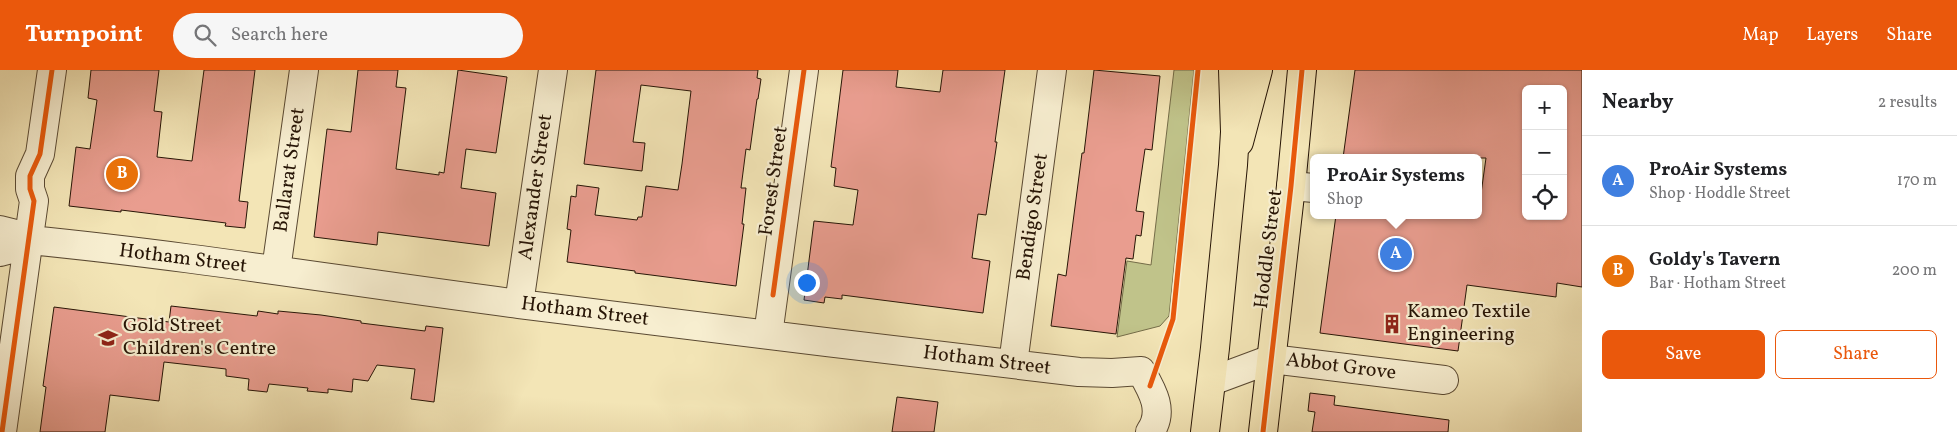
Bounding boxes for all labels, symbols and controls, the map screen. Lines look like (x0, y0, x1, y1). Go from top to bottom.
search box (173, 13, 523, 58)
text: Turnpoint (25, 18, 143, 52)
icon: search (191, 21, 219, 49)
text: Search here (231, 22, 328, 48)
text: Map (1742, 23, 1778, 48)
text: Layers (1806, 23, 1858, 48)
text: Share (1886, 23, 1932, 48)
map controls (1522, 85, 1567, 220)
button: + (1522, 85, 1567, 130)
text: Nearby (1602, 88, 1673, 117)
text: 2 results (1878, 92, 1937, 114)
street label: Ballarat Street (267, 106, 313, 234)
street label: Alexander Street (512, 112, 560, 262)
street label: Forest Street (752, 124, 796, 238)
button: − (1522, 130, 1567, 175)
street label: Bendigo Street (1010, 151, 1056, 283)
popup (1310, 154, 1482, 219)
pin: B (106, 155, 138, 193)
text: ProAir Systems (1649, 157, 1787, 183)
text: ProAir Systems (1327, 163, 1465, 189)
text: A (1612, 170, 1624, 192)
text: 170 m (1897, 170, 1937, 192)
button: locate (1522, 175, 1567, 220)
text: Shop · Hoddle Street (1649, 183, 1791, 205)
street label: Hoddle Street (1248, 188, 1290, 310)
text: Shop (1327, 189, 1363, 211)
pin: A (1380, 235, 1412, 273)
street label: Hotham Street (117, 237, 249, 281)
text: Goldy's Tavern (1649, 247, 1781, 273)
text: B (1613, 260, 1623, 282)
text: 200 m (1892, 260, 1937, 282)
your location (794, 270, 820, 296)
text: Bar · Hotham Street (1649, 273, 1786, 295)
street label: Hotham Street (519, 290, 651, 334)
place label: Kameo Textile Engineering (1407, 298, 1530, 349)
place label: Gold Street Children's Centre (123, 312, 276, 363)
building icon: Kameo Textile Engineering (1381, 313, 1403, 335)
school or university icon: Gold Street Children's Centre (97, 327, 119, 349)
button: Save (1602, 330, 1765, 379)
button: Share (1775, 330, 1937, 379)
street label: Hotham Street (921, 339, 1053, 383)
street label: Abbot Grove (1284, 346, 1398, 388)

